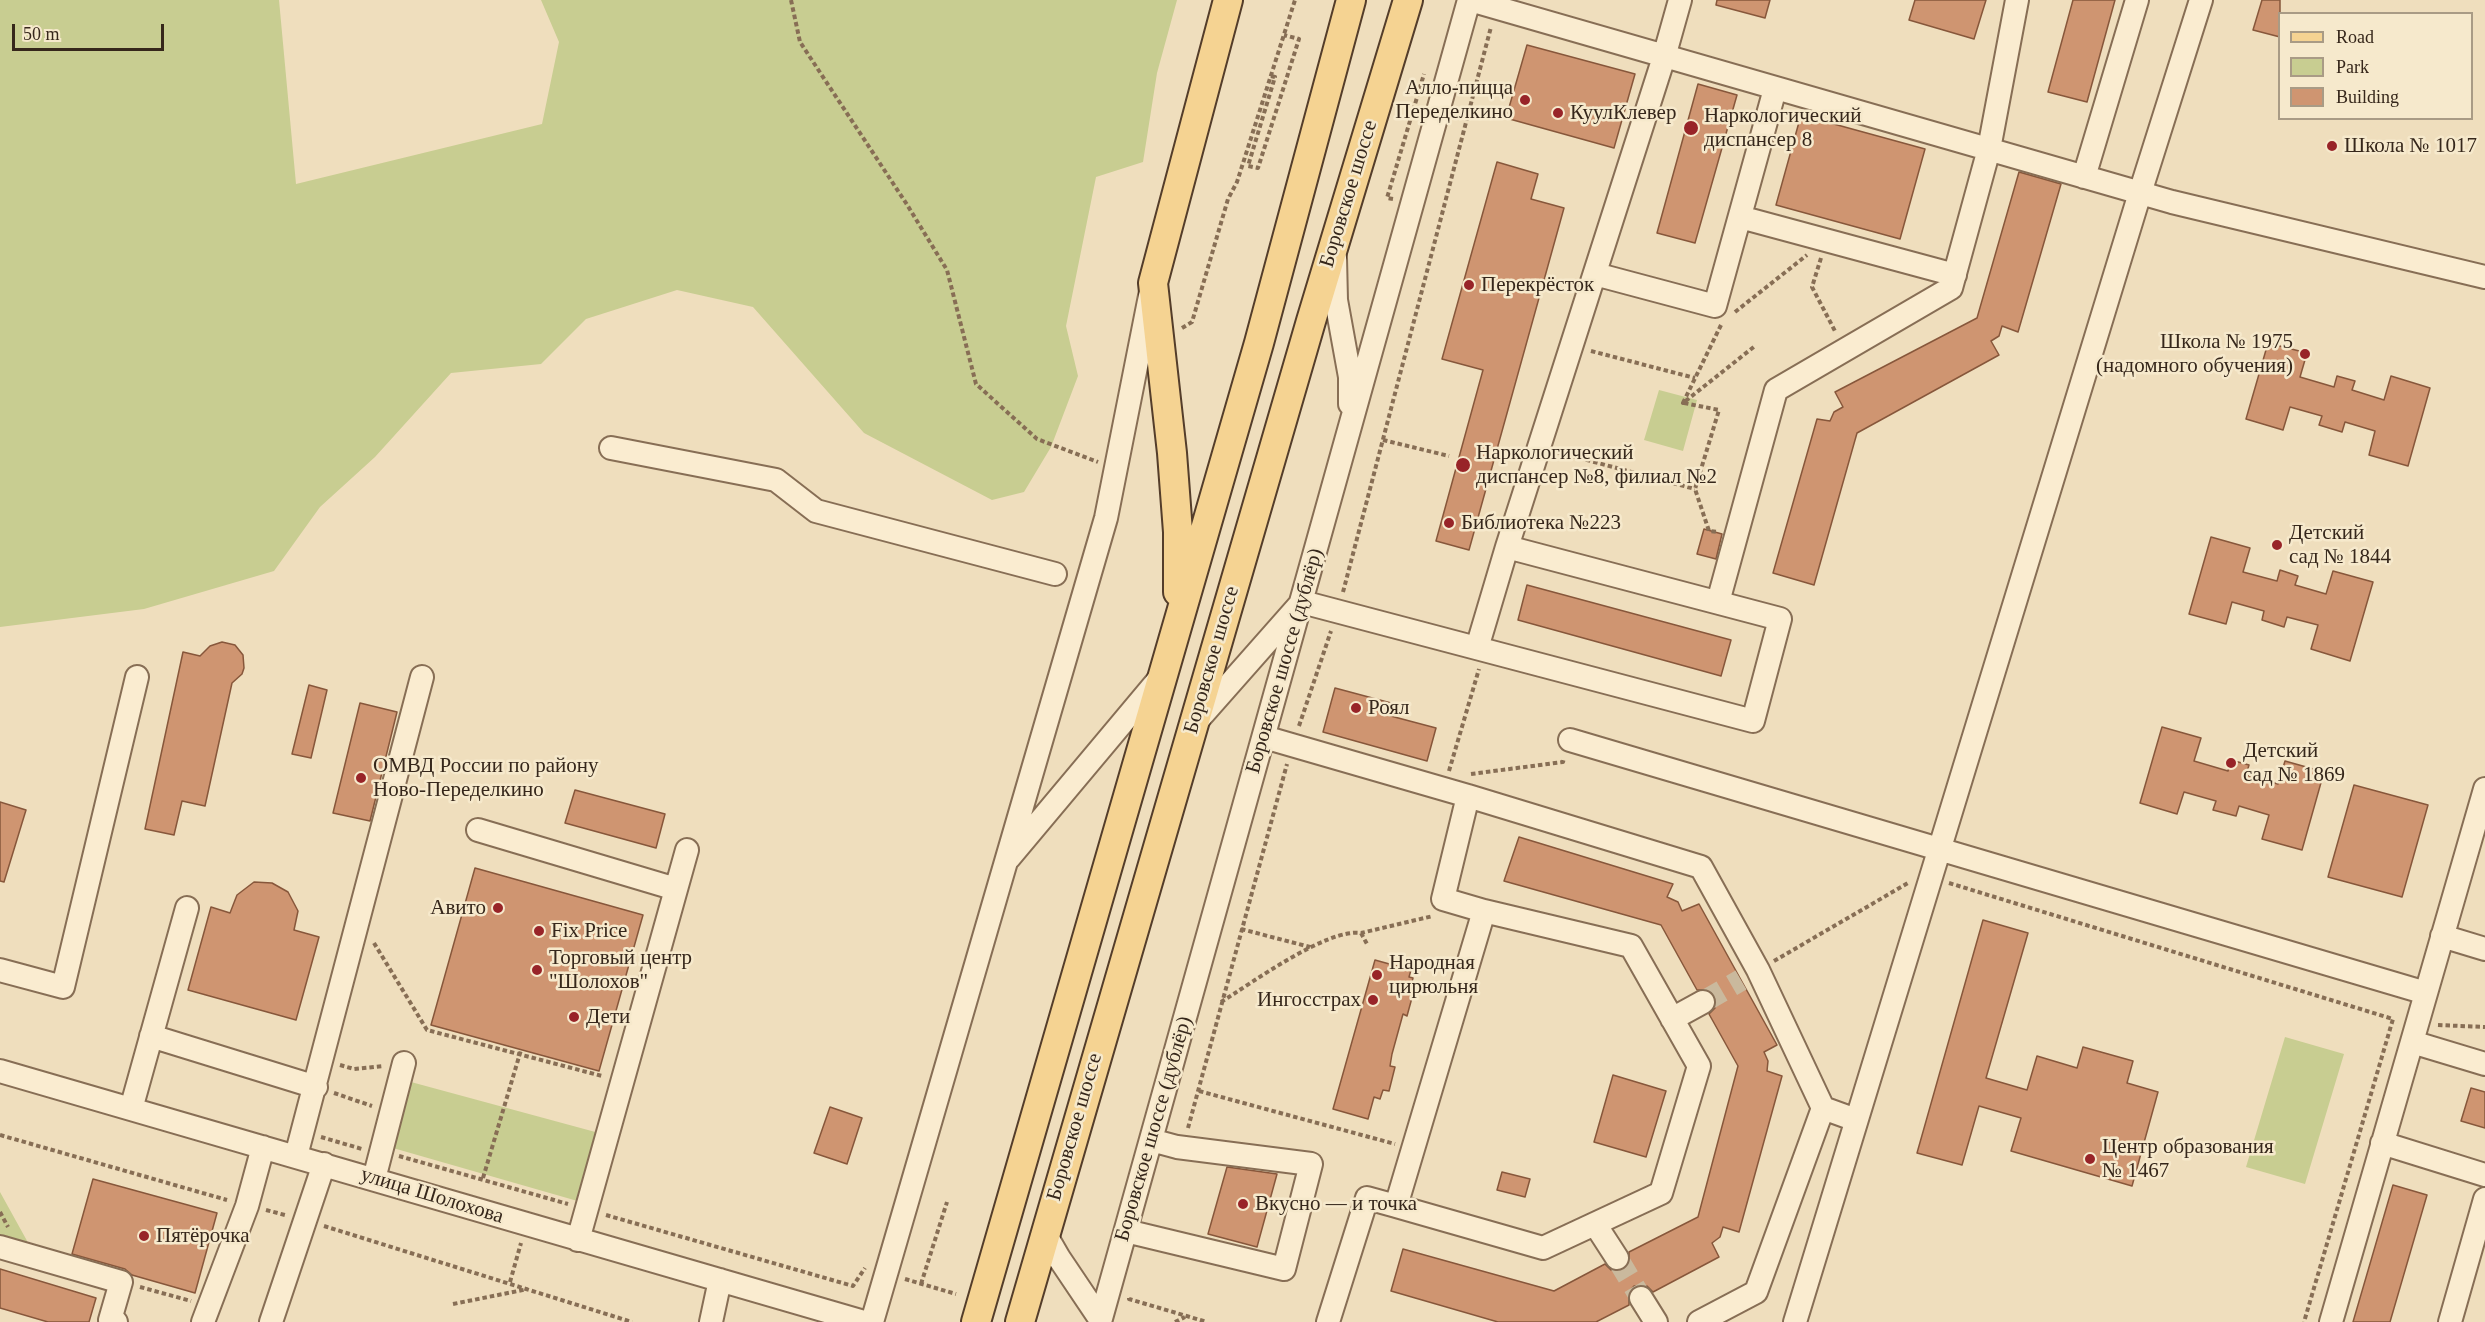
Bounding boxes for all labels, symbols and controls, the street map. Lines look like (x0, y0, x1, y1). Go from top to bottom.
scale bar (15, 12, 166, 50)
legend (2278, 12, 2473, 120)
text: 50 m (23, 24, 60, 44)
text: Road (2336, 27, 2374, 47)
text: Park (2336, 57, 2369, 77)
place label: Алло-пицца Переделкино (1395, 75, 1513, 125)
text: Building (2336, 87, 2399, 107)
marker: Алло-пицца Переделкино (1518, 93, 1532, 107)
place label: КуулКлевер (1570, 100, 1676, 126)
place label: Наркологический диспансер 8 (1704, 103, 1862, 153)
marker: КуулКлевер (1551, 106, 1565, 120)
street label: Боровское шоссе (1315, 117, 1383, 271)
marker: Наркологический диспансер 8 (1682, 119, 1700, 137)
place label: Школа № 1017 (2344, 133, 2477, 159)
marker: Школа № 1017 (2325, 139, 2339, 153)
place label: Перекрёсток (1481, 272, 1594, 298)
marker: Перекрёсток (1462, 278, 1476, 292)
place label: Школа № 1975 (надомного обучения) (2096, 329, 2293, 379)
marker: Школа № 1975 (надомного обучения) (2298, 347, 2312, 361)
place label: Наркологический диспансер №8, филиал №2 (1476, 440, 1717, 490)
marker: Наркологический диспансер №8, филиал №2 (1454, 456, 1472, 474)
place label: Библиотека №223 (1461, 510, 1621, 536)
marker: Библиотека №223 (1442, 516, 1456, 530)
place label: Детский сад № 1844 (2289, 520, 2391, 570)
marker: Детский сад № 1844 (2270, 538, 2284, 552)
street label: Боровское шоссе (дублёр) (1241, 545, 1329, 777)
street label: Боровское шоссе (1179, 583, 1245, 737)
place label: Роял (1368, 695, 1409, 721)
marker: Роял (1349, 701, 1363, 715)
place label: Детский сад № 1869 (2243, 738, 2345, 788)
place label: ОМВД России по району Ново-Переделкино (373, 753, 598, 803)
marker: Детский сад № 1869 (2224, 756, 2238, 770)
marker: ОМВД России по району Ново-Переделкино (354, 771, 368, 785)
place label: Авито (430, 895, 486, 921)
marker: Авито (491, 901, 505, 915)
place label: Fix Price (551, 918, 627, 944)
marker: Fix Price (532, 924, 546, 938)
place label: Торговый центр "Шолохов" (549, 945, 692, 995)
place label: Народная цирюльня (1389, 950, 1478, 1000)
marker: Торговый центр "Шолохов" (530, 963, 544, 977)
marker: Народная цирюльня (1370, 968, 1384, 982)
place label: Ингосстрах (1257, 987, 1361, 1013)
marker: Ингосстрах (1366, 993, 1380, 1007)
place label: Дети (586, 1004, 630, 1030)
marker: Дети (567, 1010, 581, 1024)
street label: Боровское шоссе (дублёр) (1110, 1013, 1198, 1245)
street label: Боровское шоссе (1042, 1050, 1108, 1204)
place label: Центр образования № 1467 (2102, 1134, 2274, 1184)
marker: Центр образования № 1467 (2083, 1152, 2097, 1166)
street label: улица Шолохова (357, 1162, 507, 1230)
place label: Вкусно — и точка (1255, 1191, 1417, 1217)
marker: Вкусно — и точка (1236, 1197, 1250, 1211)
place label: Пятёрочка (156, 1223, 250, 1249)
marker: Пятёрочка (137, 1229, 151, 1243)

